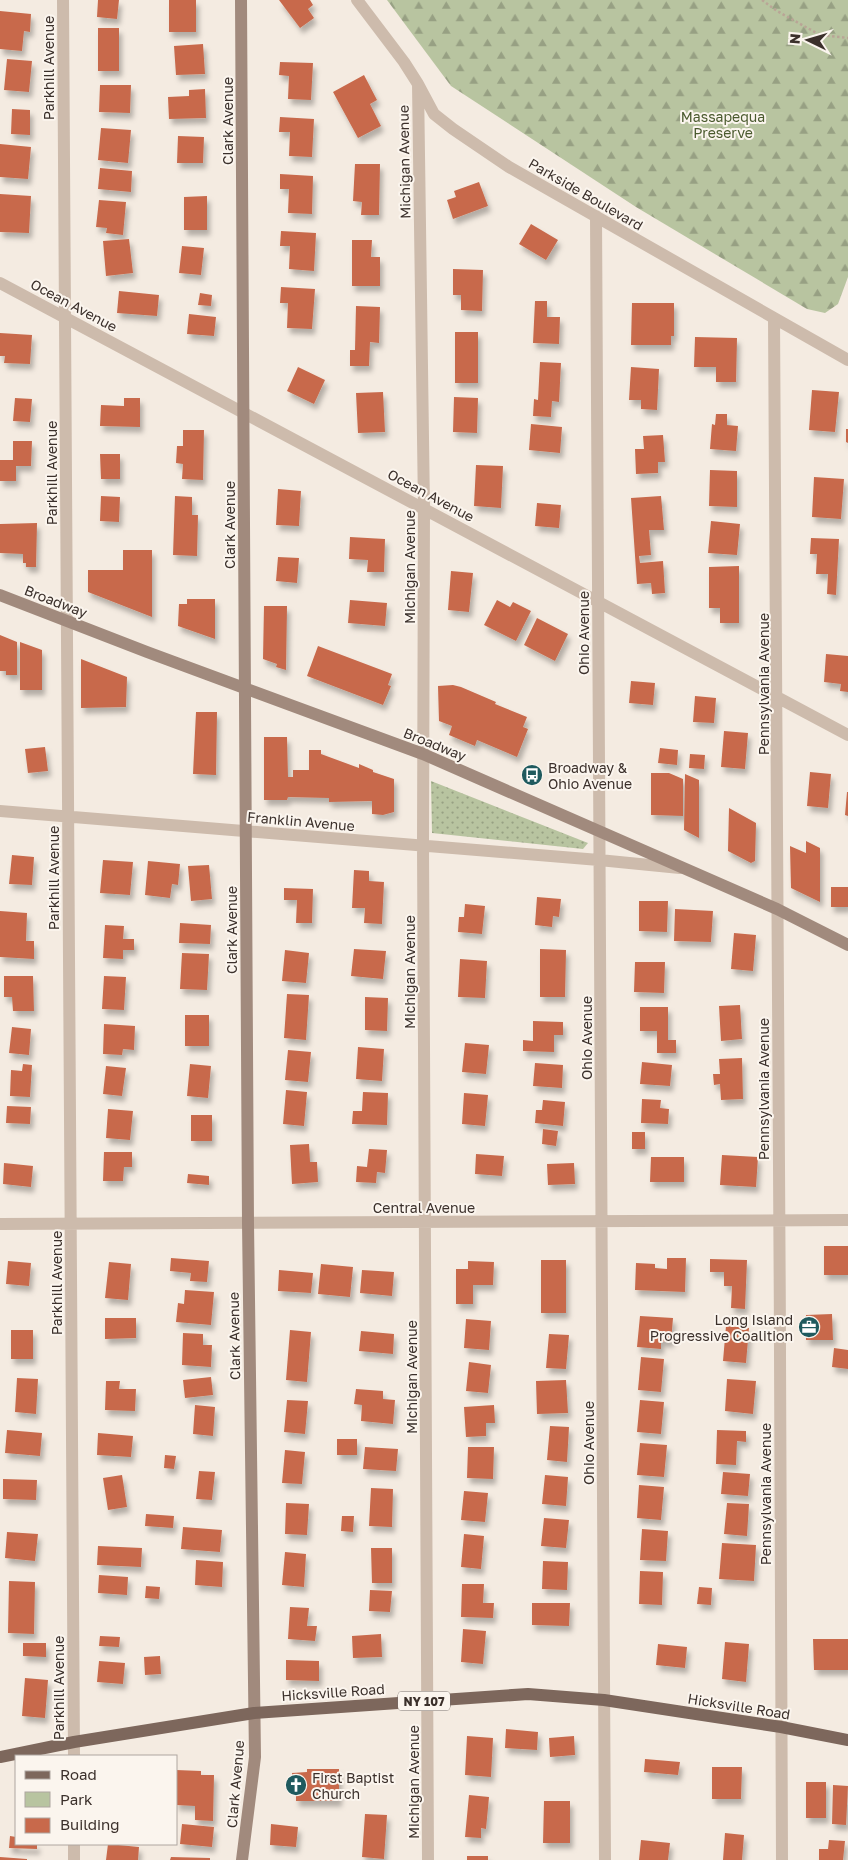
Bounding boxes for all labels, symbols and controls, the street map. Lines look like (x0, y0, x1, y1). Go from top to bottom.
north arrow (783, 15, 833, 65)
street label: Parkhill Avenue (40, 16, 57, 120)
text: N (786, 33, 803, 45)
street label: Clark Avenue (219, 77, 236, 165)
street label: Michigan Avenue (395, 105, 413, 219)
park label: Massapequa Preserve (681, 108, 765, 141)
street label: Parkside Boulevard (526, 154, 646, 234)
street label: Ocean Avenue (28, 275, 120, 335)
street label: Parkhill Avenue (43, 421, 60, 525)
street label: Ocean Avenue (385, 465, 477, 525)
street label: Clark Avenue (221, 481, 238, 569)
street label: Michigan Avenue (401, 510, 418, 624)
street label: Broadway (22, 581, 90, 621)
street label: Ohio Avenue (575, 591, 592, 675)
street label: Pennsylvania Avenue (755, 613, 772, 755)
street label: Broadway (401, 724, 469, 764)
place label: Broadway & Ohio Avenue (548, 759, 632, 792)
bus stop icon: Broadway & Ohio Avenue (520, 763, 544, 787)
street label: Franklin Avenue (247, 808, 355, 834)
street label: Parkhill Avenue (45, 826, 62, 930)
street label: Clark Avenue (223, 886, 240, 974)
street label: Michigan Avenue (401, 915, 418, 1029)
street label: Ohio Avenue (578, 996, 595, 1080)
street label: Pennsylvania Avenue (755, 1018, 772, 1160)
street label: Central Avenue (373, 1199, 475, 1216)
street label: Parkhill Avenue (48, 1231, 65, 1335)
street label: Clark Avenue (225, 1292, 243, 1380)
place label: Long Island Progressive Coalition (650, 1311, 793, 1344)
office icon: Long Island Progressive Coalition (797, 1315, 821, 1339)
street label: Michigan Avenue (403, 1320, 420, 1434)
street label: Ohio Avenue (580, 1401, 597, 1485)
street label: Pennsylvania Avenue (757, 1423, 774, 1565)
street label: Parkhill Avenue (50, 1636, 67, 1740)
street label: Hicksville Road (281, 1680, 385, 1704)
street label: Hicksville Road (686, 1689, 792, 1723)
road number: NY 107 (398, 1692, 450, 1710)
street label: Michigan Avenue (405, 1725, 422, 1839)
street label: Clark Avenue (223, 1739, 247, 1829)
legend (15, 1755, 178, 1845)
text: Road (60, 1765, 97, 1783)
place label: First Baptist Church (312, 1769, 394, 1802)
church icon: First Baptist Church (284, 1773, 308, 1797)
text: Park (60, 1790, 93, 1808)
text: Building (60, 1815, 120, 1833)

